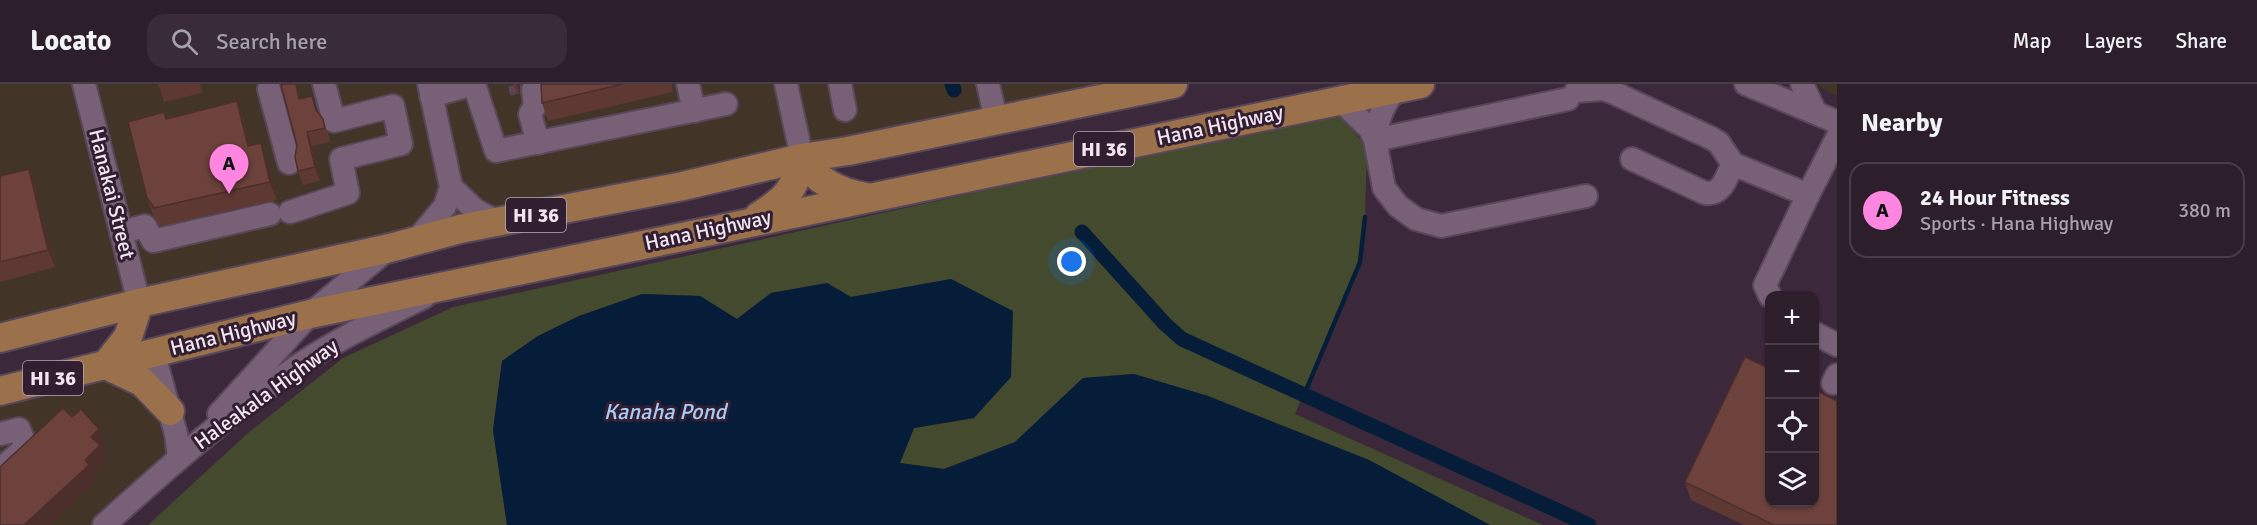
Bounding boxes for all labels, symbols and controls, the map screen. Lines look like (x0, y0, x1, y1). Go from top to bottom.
search box (147, 14, 567, 68)
text: Locato (30, 24, 111, 58)
icon: search (168, 25, 201, 58)
text: Search here (216, 28, 327, 55)
text: Map (2013, 28, 2051, 54)
text: Layers (2084, 28, 2142, 54)
text: Share (2175, 28, 2227, 54)
street label: Hana Highway (1154, 99, 1286, 151)
text: Nearby (1861, 107, 1942, 139)
street label: Hanakai Street (83, 126, 141, 262)
road number: HI 36 (1074, 132, 1134, 166)
pin: A (210, 144, 248, 194)
text: 24 Hour Fitness (1920, 184, 2070, 211)
road number: HI 36 (506, 198, 566, 232)
text: A (1876, 198, 1889, 223)
text: 380 m (2178, 198, 2231, 223)
street label: Hana Highway (642, 204, 774, 256)
text: Sports · Hana Highway (1920, 211, 2113, 236)
your location (1057, 247, 1086, 276)
map controls (1765, 291, 1819, 507)
button: + (1765, 291, 1819, 345)
street label: Hana Highway (167, 305, 299, 361)
street label: Haleakala Highway (189, 333, 343, 455)
button: − (1765, 345, 1819, 399)
road number: HI 36 (23, 361, 83, 395)
water label: Kanaha Pond (604, 398, 729, 425)
button: locate (1765, 399, 1819, 453)
button: layers (1765, 453, 1819, 507)

